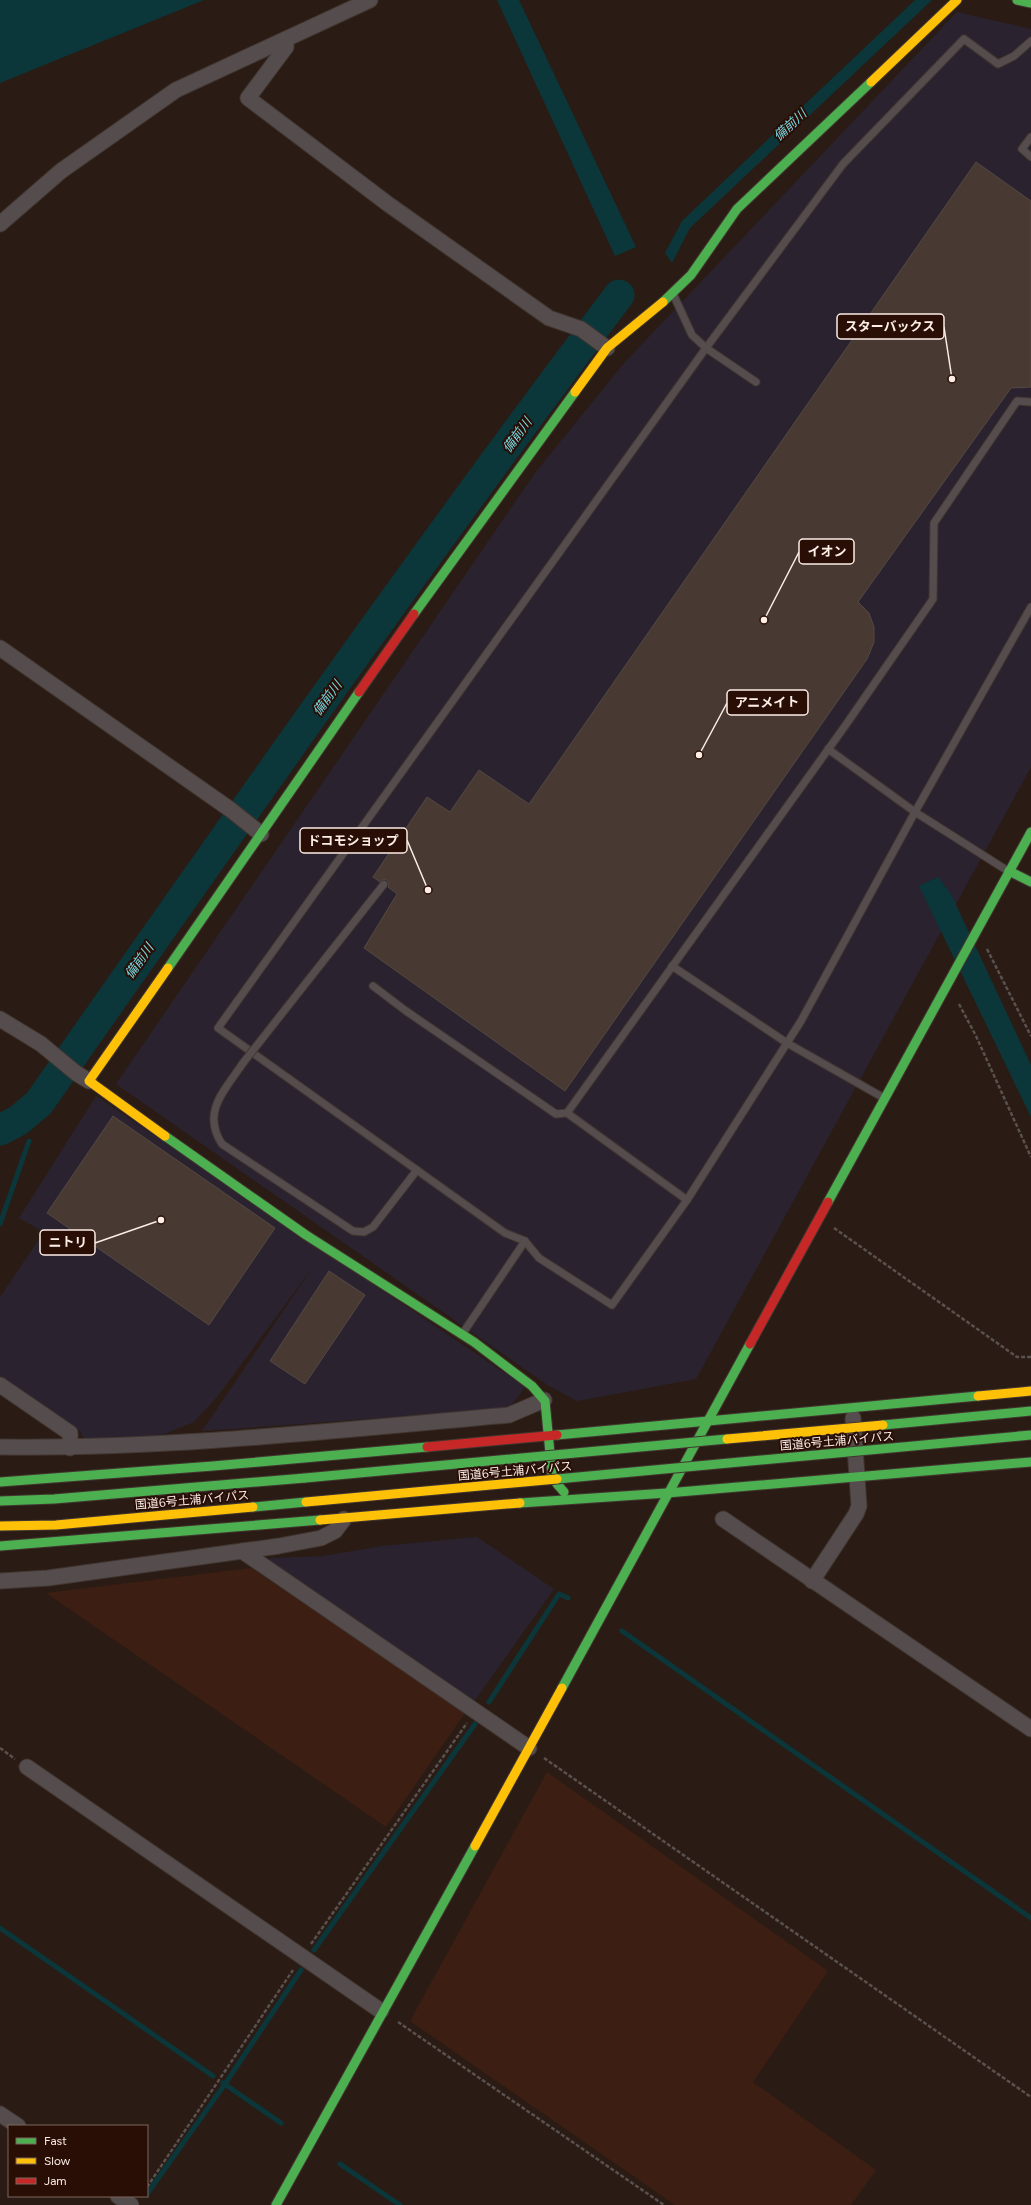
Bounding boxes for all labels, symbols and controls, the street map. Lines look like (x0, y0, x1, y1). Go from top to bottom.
water label: 備前川 (771, 105, 811, 144)
callout: スターバックス (837, 314, 944, 339)
text: スターバックス (845, 319, 935, 334)
water label: 備前川 (499, 413, 536, 455)
callout: イオン (799, 539, 854, 564)
text: イオン (807, 544, 847, 559)
water label: 備前川 (309, 676, 346, 718)
callout: アニメイト (727, 690, 808, 715)
text: アニメイト (735, 695, 799, 710)
callout: ドコモショップ (300, 828, 407, 853)
text: ドコモショップ (307, 833, 399, 848)
water label: 備前川 (122, 939, 157, 981)
callout: ニトリ (40, 1230, 95, 1255)
text: ニトリ (48, 1235, 88, 1250)
street label: 国道6号土浦バイパス (779, 1429, 895, 1453)
street label: 国道6号土浦バイパス (457, 1459, 573, 1483)
street label: 国道6号土浦バイパス (134, 1488, 250, 1512)
legend (8, 2125, 148, 2197)
text: Fast (44, 2134, 67, 2148)
text: Slow (44, 2154, 71, 2168)
text: Jam (44, 2174, 67, 2188)

